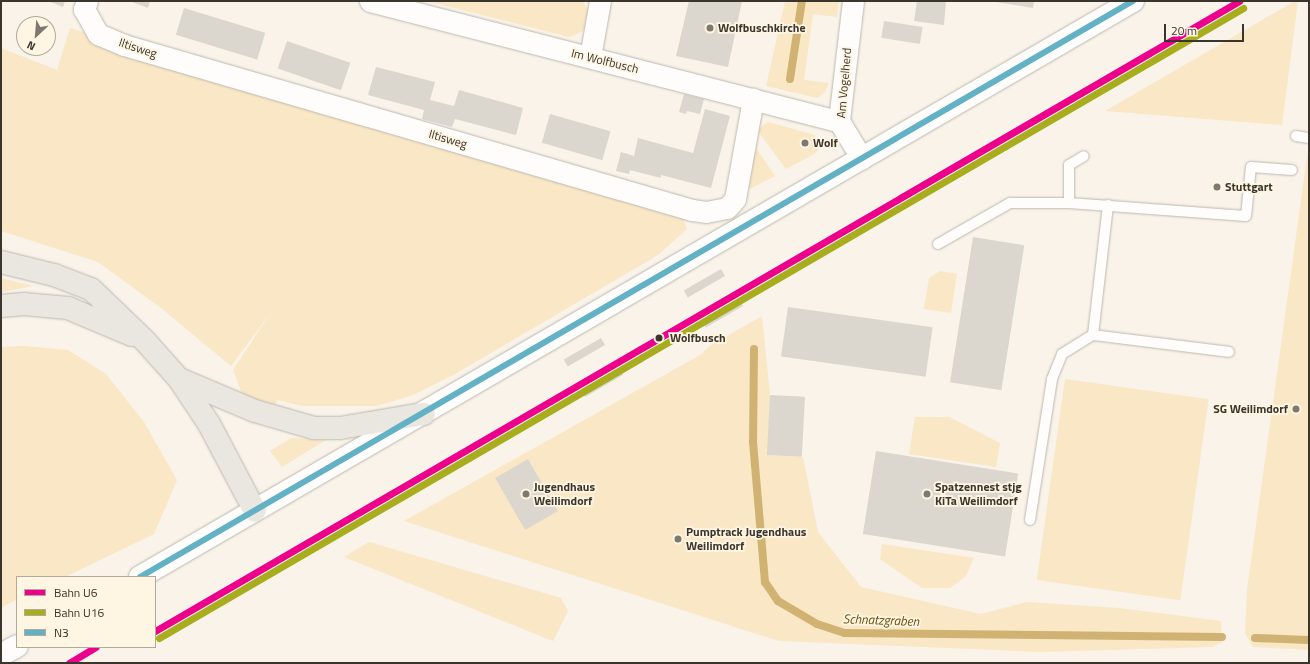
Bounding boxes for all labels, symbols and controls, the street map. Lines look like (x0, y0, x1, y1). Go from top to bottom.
north arrow (16, 16, 56, 56)
scale bar (1166, 16, 1246, 42)
place label: Wolfbuschkirche (718, 21, 806, 35)
text: 20 m (1171, 21, 1197, 40)
marker: Wolfbuschkirche (705, 23, 715, 33)
street label: Iltisweg (117, 35, 159, 61)
text: N (24, 37, 38, 55)
street label: Im Wolfbusch (570, 46, 640, 76)
street label: Am Vogelherd (834, 47, 854, 119)
street label: Iltisweg (427, 127, 469, 151)
place label: Wolf (813, 136, 838, 150)
marker: Wolf (800, 138, 810, 148)
place label: Stuttgart (1225, 180, 1273, 194)
marker: Stuttgart (1212, 182, 1222, 192)
marker: Wolfbusch (652, 331, 666, 345)
place label: Wolfbusch (670, 331, 726, 345)
place label: SG Weilimdorf (1213, 402, 1288, 416)
marker: SG Weilimdorf (1291, 404, 1301, 414)
place label: Jugendhaus Weilimdorf (534, 480, 595, 508)
place label: Spatzennest stjg KiTa Weilimdorf (935, 480, 1022, 508)
marker: Jugendhaus Weilimdorf (521, 489, 531, 499)
marker: Spatzennest stjg KiTa Weilimdorf (922, 489, 932, 499)
place label: Pumptrack Jugendhaus Weilimdorf (686, 525, 807, 553)
marker: Pumptrack Jugendhaus Weilimdorf (673, 534, 683, 544)
legend (16, 576, 156, 648)
text: Bahn U6 (54, 583, 97, 602)
text: Bahn U16 (54, 603, 104, 622)
water label: Schnatzgraben (843, 611, 919, 629)
text: N3 (54, 623, 69, 642)

